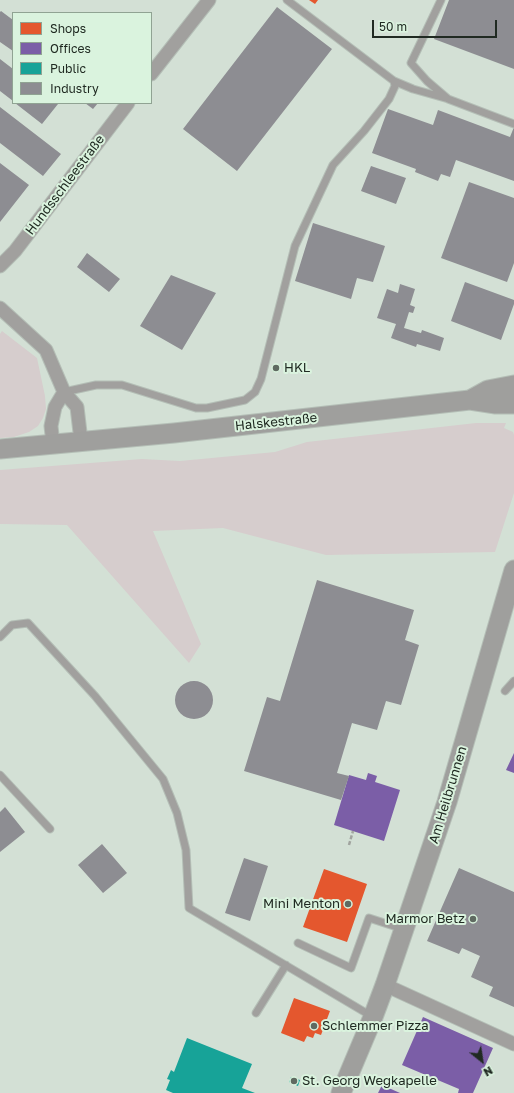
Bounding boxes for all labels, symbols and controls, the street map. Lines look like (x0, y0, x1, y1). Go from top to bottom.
legend (12, 12, 152, 104)
scale bar (374, 12, 499, 38)
text: 50 m (379, 19, 407, 34)
text: Shops (50, 21, 86, 36)
text: Offices (50, 41, 91, 56)
text: Public (50, 61, 86, 76)
text: Industry (50, 81, 99, 96)
street label: Hundsschleestraße (22, 132, 108, 238)
place label: HKL (284, 360, 310, 376)
marker: HKL (271, 363, 281, 373)
street label: Halskestraße (234, 410, 318, 434)
street label: Am Heilbrunnen (426, 744, 470, 846)
place label: Mini Menton (263, 896, 340, 912)
marker: Mini Menton (343, 899, 353, 909)
place label: Marmor Betz (385, 911, 465, 927)
marker: Marmor Betz (468, 914, 478, 924)
place label: Schlemmer Pizza (322, 1018, 429, 1034)
marker: Schlemmer Pizza (309, 1021, 319, 1031)
north arrow (462, 1041, 502, 1081)
text: N (481, 1064, 495, 1080)
place label: St. Georg Wegkapelle (302, 1073, 437, 1089)
marker: St. Georg Wegkapelle (289, 1076, 299, 1086)

